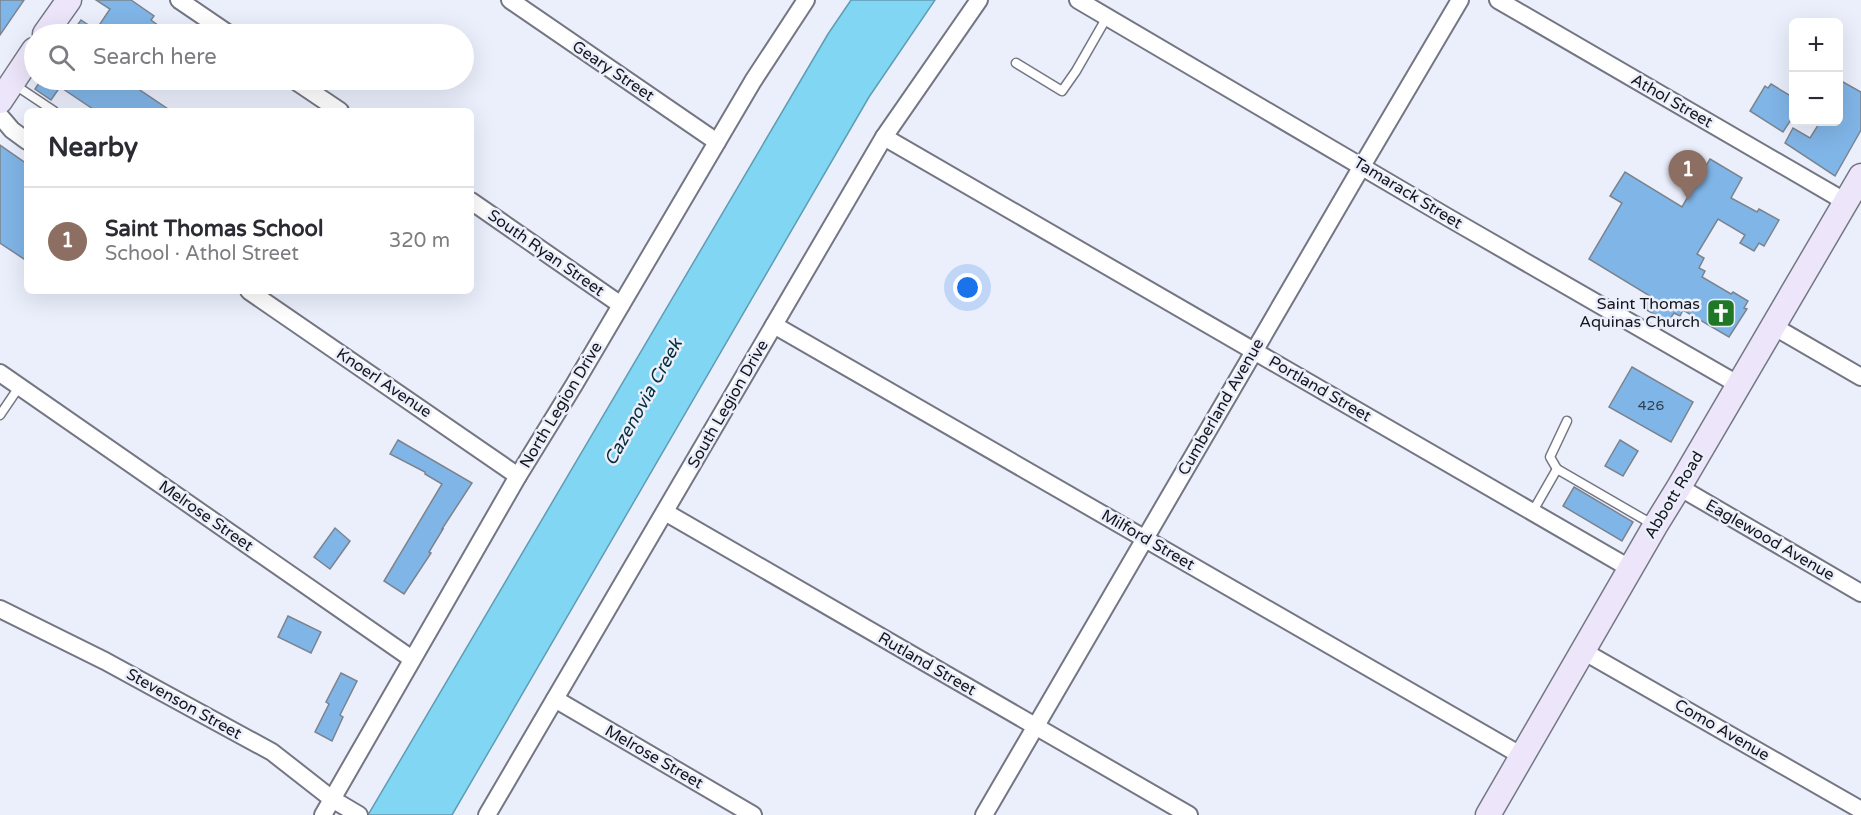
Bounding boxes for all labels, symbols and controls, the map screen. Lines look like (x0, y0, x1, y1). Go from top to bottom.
map controls (1789, 18, 1843, 126)
button: + (1789, 18, 1843, 72)
search box (24, 24, 474, 90)
street label: Geary Street (568, 36, 658, 106)
icon: search (45, 41, 78, 74)
text: Search here (93, 44, 217, 70)
street label: Athol Street (1628, 70, 1716, 132)
button: − (1789, 72, 1843, 126)
text: Nearby (48, 132, 138, 163)
pin: 1 (1668, 150, 1708, 200)
street label: Tamarack Street (1350, 153, 1466, 233)
street label: South Ryan Street (484, 205, 608, 301)
text: Saint Thomas School (105, 216, 323, 242)
text: 1 (61, 229, 74, 253)
text: 320 m (389, 229, 450, 253)
text: School · Athol Street (105, 242, 299, 266)
your location (953, 273, 982, 302)
place label: Saint Thomas Aquinas Church (1579, 294, 1700, 332)
church icon: Saint Thomas Aquinas Church (1705, 297, 1737, 329)
water label: Cazenovia Creek (599, 334, 688, 469)
street label: Cumberland Avenue (1174, 335, 1268, 479)
street label: South Legion Drive (683, 336, 773, 472)
street label: North Legion Drive (515, 338, 607, 472)
street label: Knoerl Avenue (332, 344, 436, 422)
street label: Portland Street (1265, 352, 1375, 426)
house number: 426 (1638, 397, 1664, 414)
street label: Abbott Road (1640, 448, 1708, 542)
street label: Melrose Street (155, 476, 257, 556)
street label: Eaglewood Avenue (1702, 495, 1838, 585)
street label: Milford Street (1098, 505, 1198, 575)
street label: Rutland Street (874, 628, 980, 700)
street label: Stevenson Street (123, 664, 245, 744)
street label: Como Avenue (1671, 695, 1773, 765)
street label: Melrose Street (601, 721, 707, 793)

